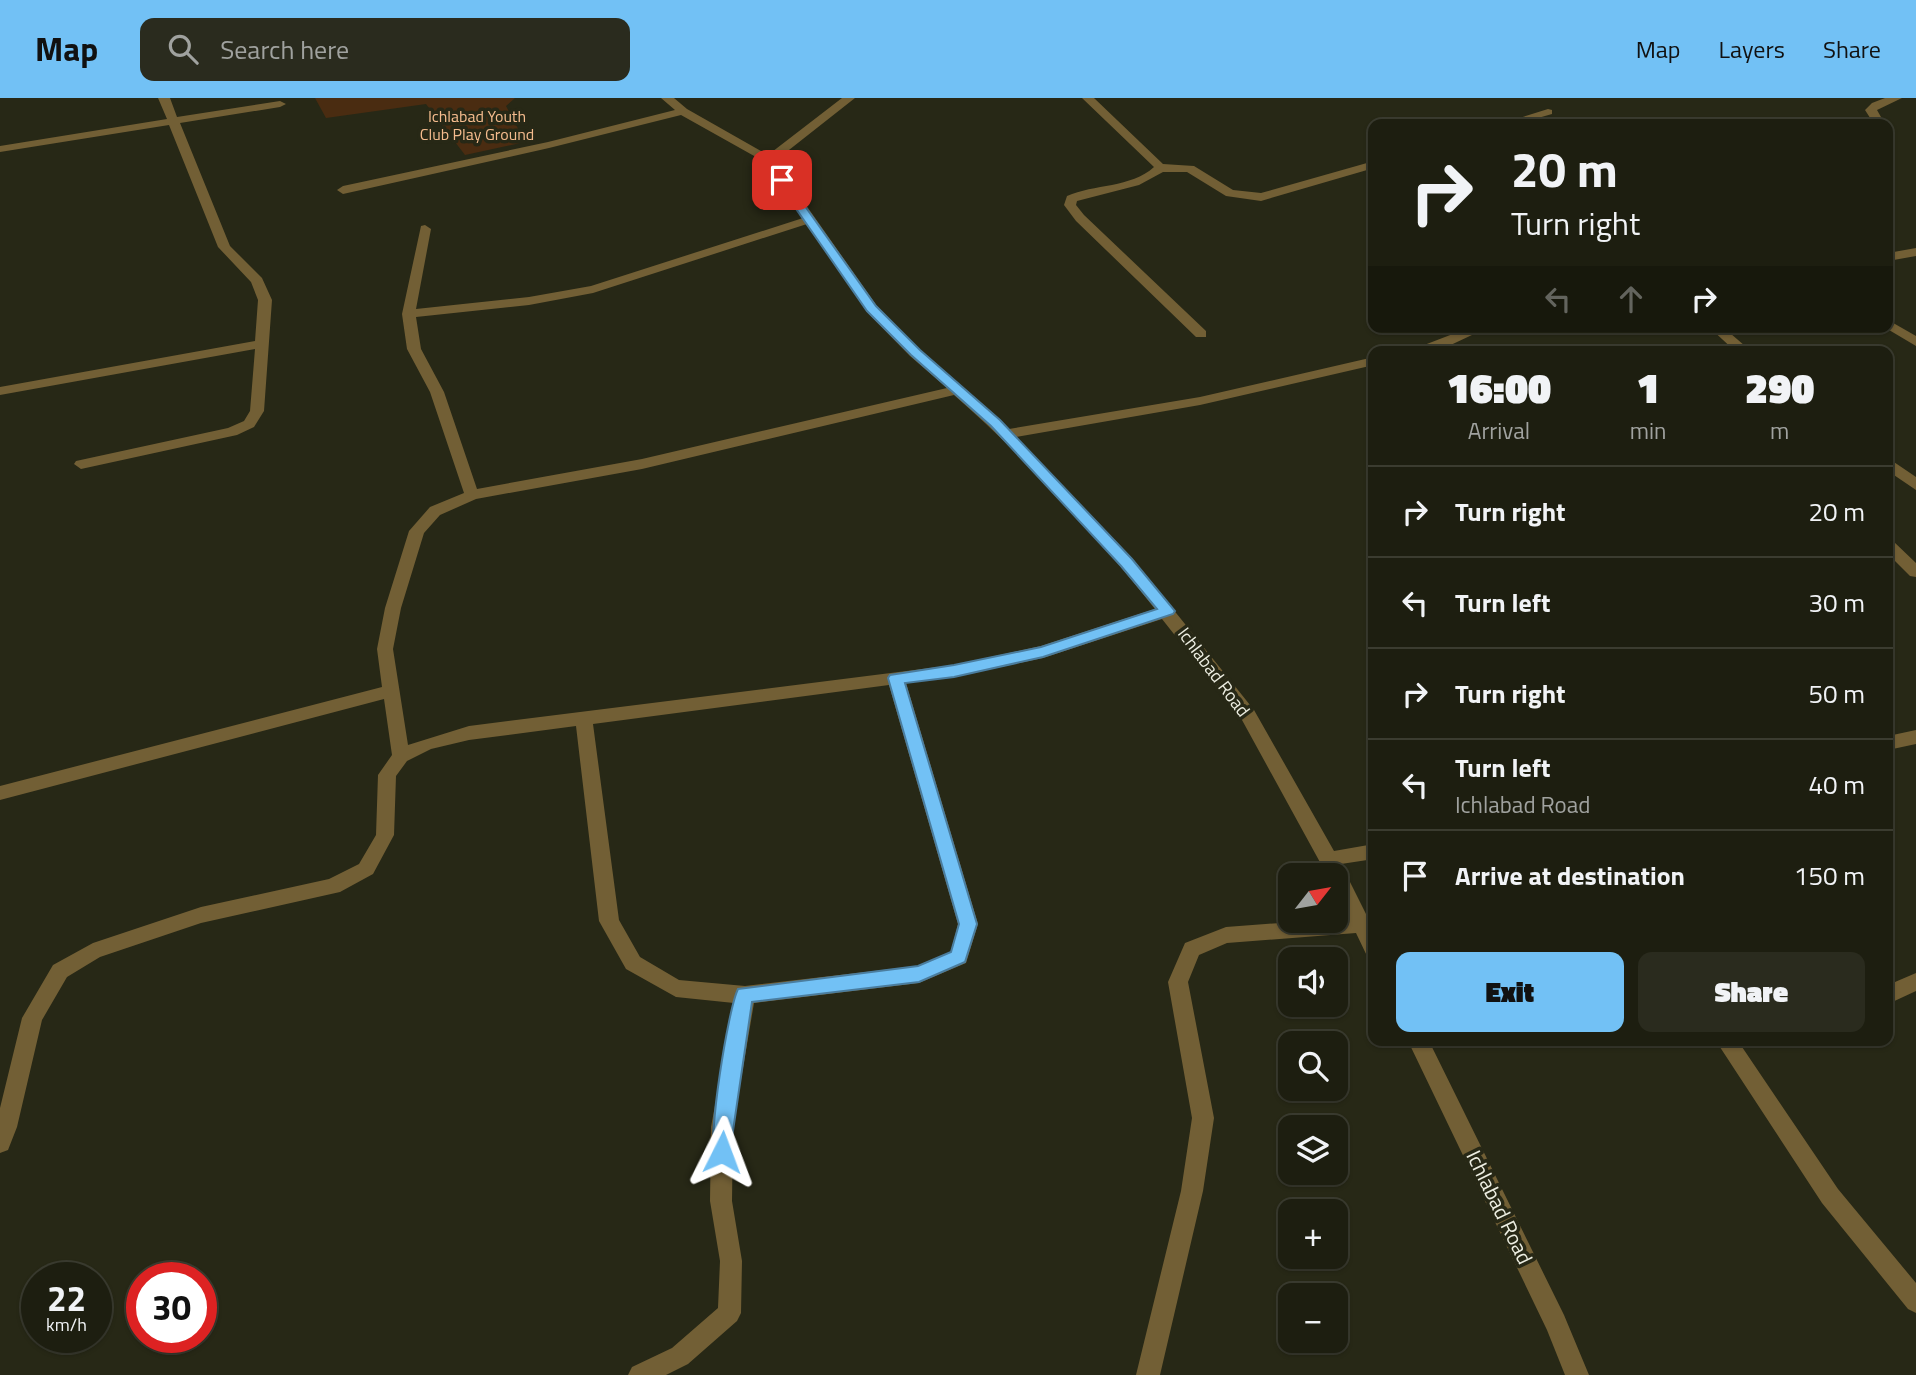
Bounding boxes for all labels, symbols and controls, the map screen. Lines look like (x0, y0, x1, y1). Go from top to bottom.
search box (140, 18, 630, 81)
text: Map (35, 24, 98, 74)
icon: search (164, 30, 202, 68)
text: Search here (220, 30, 349, 69)
text: Map (1636, 31, 1681, 67)
text: Layers (1719, 31, 1785, 67)
text: Share (1823, 31, 1881, 67)
park label: Ichlabad Youth Club Play Ground (420, 104, 534, 146)
text: 20 m (1511, 131, 1618, 206)
icon: right (1396, 147, 1487, 238)
pin (752, 150, 812, 210)
icon: arrive (763, 161, 801, 199)
text: Turn right (1511, 199, 1640, 247)
icon: left (1539, 280, 1577, 318)
icon: ahead (1612, 280, 1650, 318)
icon: right (1685, 280, 1723, 318)
text: 16:00 (1447, 355, 1551, 419)
text: 1 (1637, 355, 1660, 419)
text: 290 (1745, 355, 1814, 419)
text: Arrival (1468, 413, 1530, 448)
text: min (1630, 413, 1666, 448)
text: m (1770, 413, 1789, 448)
text: Turn right (1455, 492, 1566, 531)
text: 20 m (1808, 492, 1865, 531)
icon: right (1396, 493, 1434, 531)
text: Turn left (1455, 583, 1550, 622)
text: 30 m (1808, 583, 1865, 622)
icon: left (1396, 584, 1434, 622)
street label: Ichlabad Road (1171, 622, 1257, 722)
text: Turn right (1455, 674, 1566, 713)
text: 50 m (1808, 674, 1865, 713)
icon: right (1396, 675, 1434, 713)
text: Turn left (1455, 748, 1550, 787)
text: 40 m (1808, 765, 1865, 804)
icon: left (1396, 766, 1434, 804)
text: Ichlabad Road (1455, 787, 1590, 822)
text: Arrive at destination (1455, 856, 1685, 895)
text: 150 m (1794, 856, 1865, 895)
icon: arrive (1396, 857, 1434, 895)
north arrow (1278, 863, 1348, 933)
map controls (1278, 863, 1348, 1353)
button: sound (1278, 947, 1348, 1017)
button: Exit (1396, 952, 1624, 1032)
button: Share (1638, 952, 1865, 1032)
button: search (1278, 1031, 1348, 1101)
position arrow (685, 1115, 759, 1189)
button: layers (1278, 1115, 1348, 1185)
street label: Ichlabad Road (1459, 1144, 1541, 1270)
button: + (1278, 1199, 1348, 1269)
speed limit sign: 30 (126, 1262, 217, 1353)
text: 22 (47, 1271, 86, 1325)
button: − (1278, 1283, 1348, 1353)
text: km/h (46, 1311, 87, 1338)

